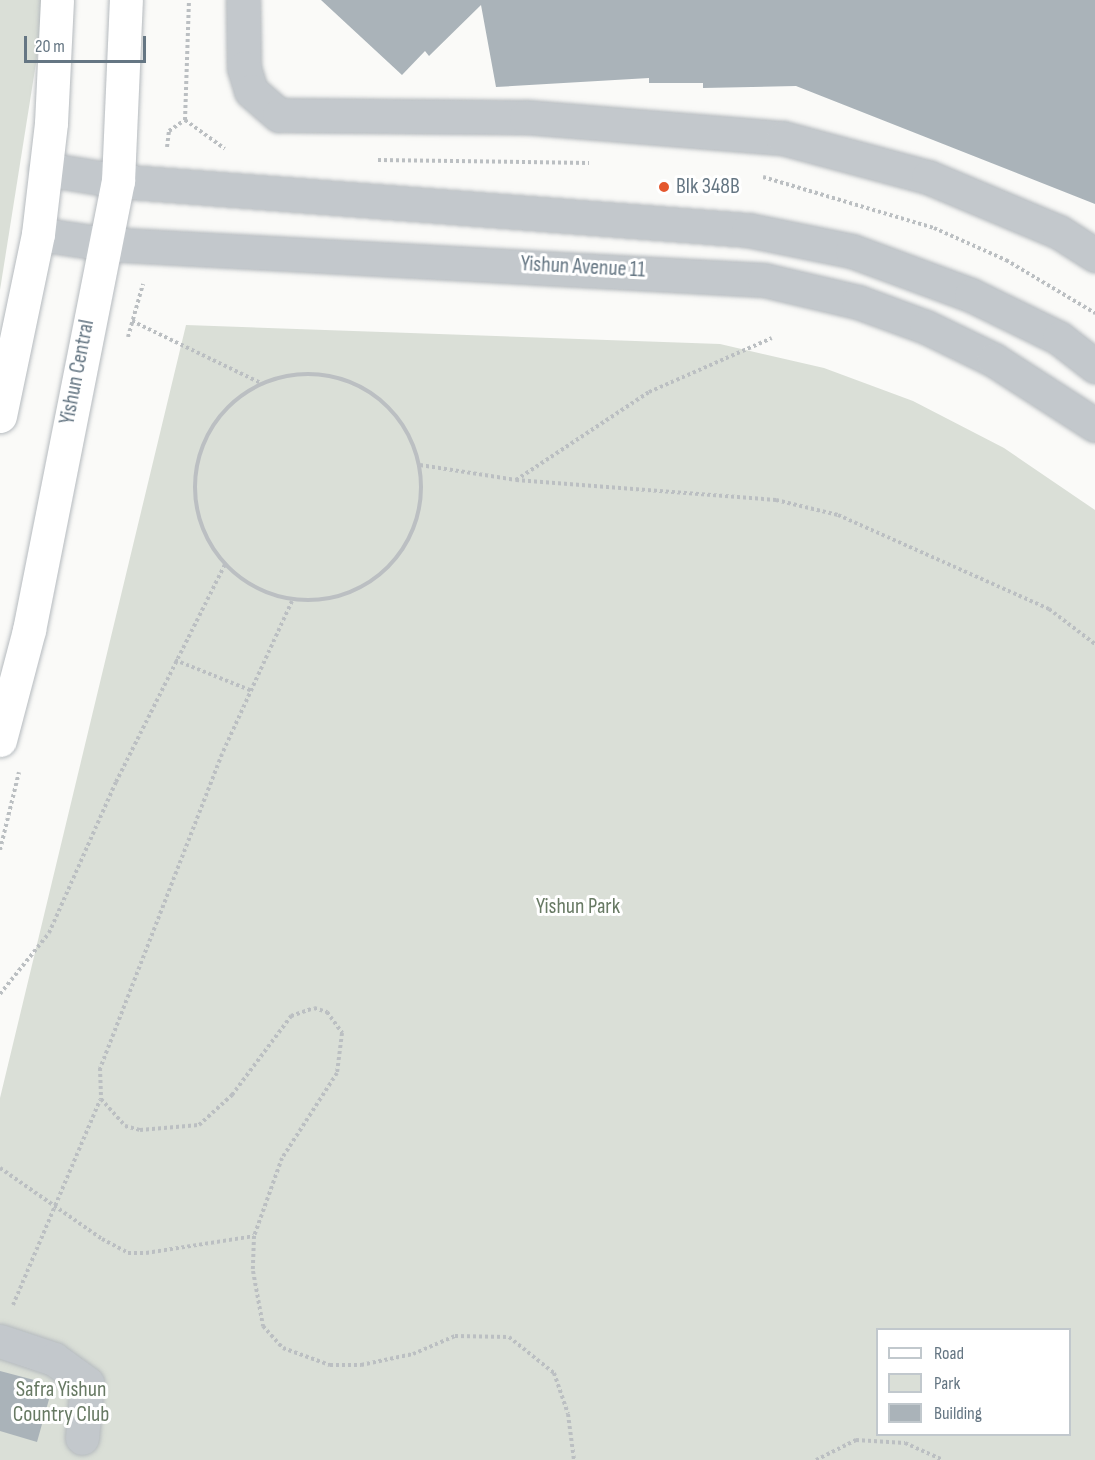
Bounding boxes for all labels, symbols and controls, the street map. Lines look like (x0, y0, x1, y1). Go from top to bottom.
scale bar (27, 24, 148, 62)
text: 20 m (35, 36, 65, 57)
place label: Blk 348B (676, 174, 740, 200)
marker: Blk 348B (657, 180, 671, 194)
street label: Yishun Avenue 11 (520, 251, 646, 283)
street label: Yishun Central (54, 317, 100, 427)
park label: Yishun Park (536, 894, 620, 920)
legend (876, 1328, 1071, 1436)
text: Road (934, 1343, 964, 1364)
text: Park (934, 1373, 960, 1394)
park label: Safra Yishun Country Club (13, 1376, 109, 1428)
text: Building (934, 1403, 982, 1424)

